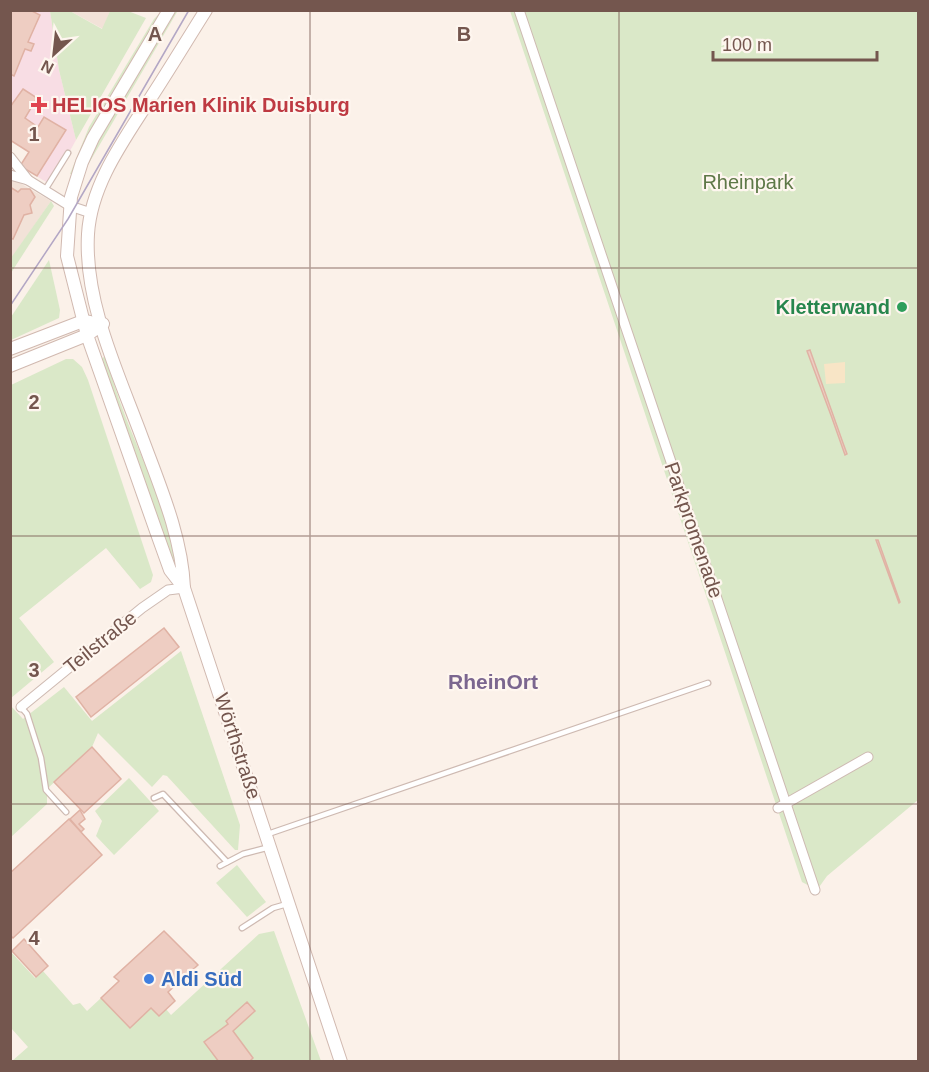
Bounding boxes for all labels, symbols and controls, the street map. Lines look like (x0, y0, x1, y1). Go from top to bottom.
text: A (148, 23, 162, 45)
text: B (457, 23, 471, 45)
north arrow (24, 24, 84, 84)
scale bar (713, 24, 876, 62)
text: 100 m (722, 35, 772, 55)
text: N (38, 57, 56, 77)
place label: HELIOS Marien Klinik Duisburg (52, 94, 350, 116)
marker: HELIOS Marien Klinik Duisburg (30, 96, 48, 114)
text: 1 (28, 123, 40, 145)
park label: Rheinpark (702, 171, 795, 193)
place label: Kletterwand (776, 296, 890, 318)
marker: Kletterwand (895, 300, 909, 314)
text: 2 (28, 391, 40, 413)
street label: Parkpromenade (660, 459, 728, 601)
street label: Teilstraße (59, 606, 141, 678)
text: 3 (28, 659, 40, 681)
district label: RheinOrt (448, 670, 538, 693)
street label: Wörthstraße (211, 690, 265, 802)
text: 4 (28, 927, 40, 949)
place label: Aldi Süd (161, 968, 242, 990)
marker: Aldi Süd (142, 972, 156, 986)

